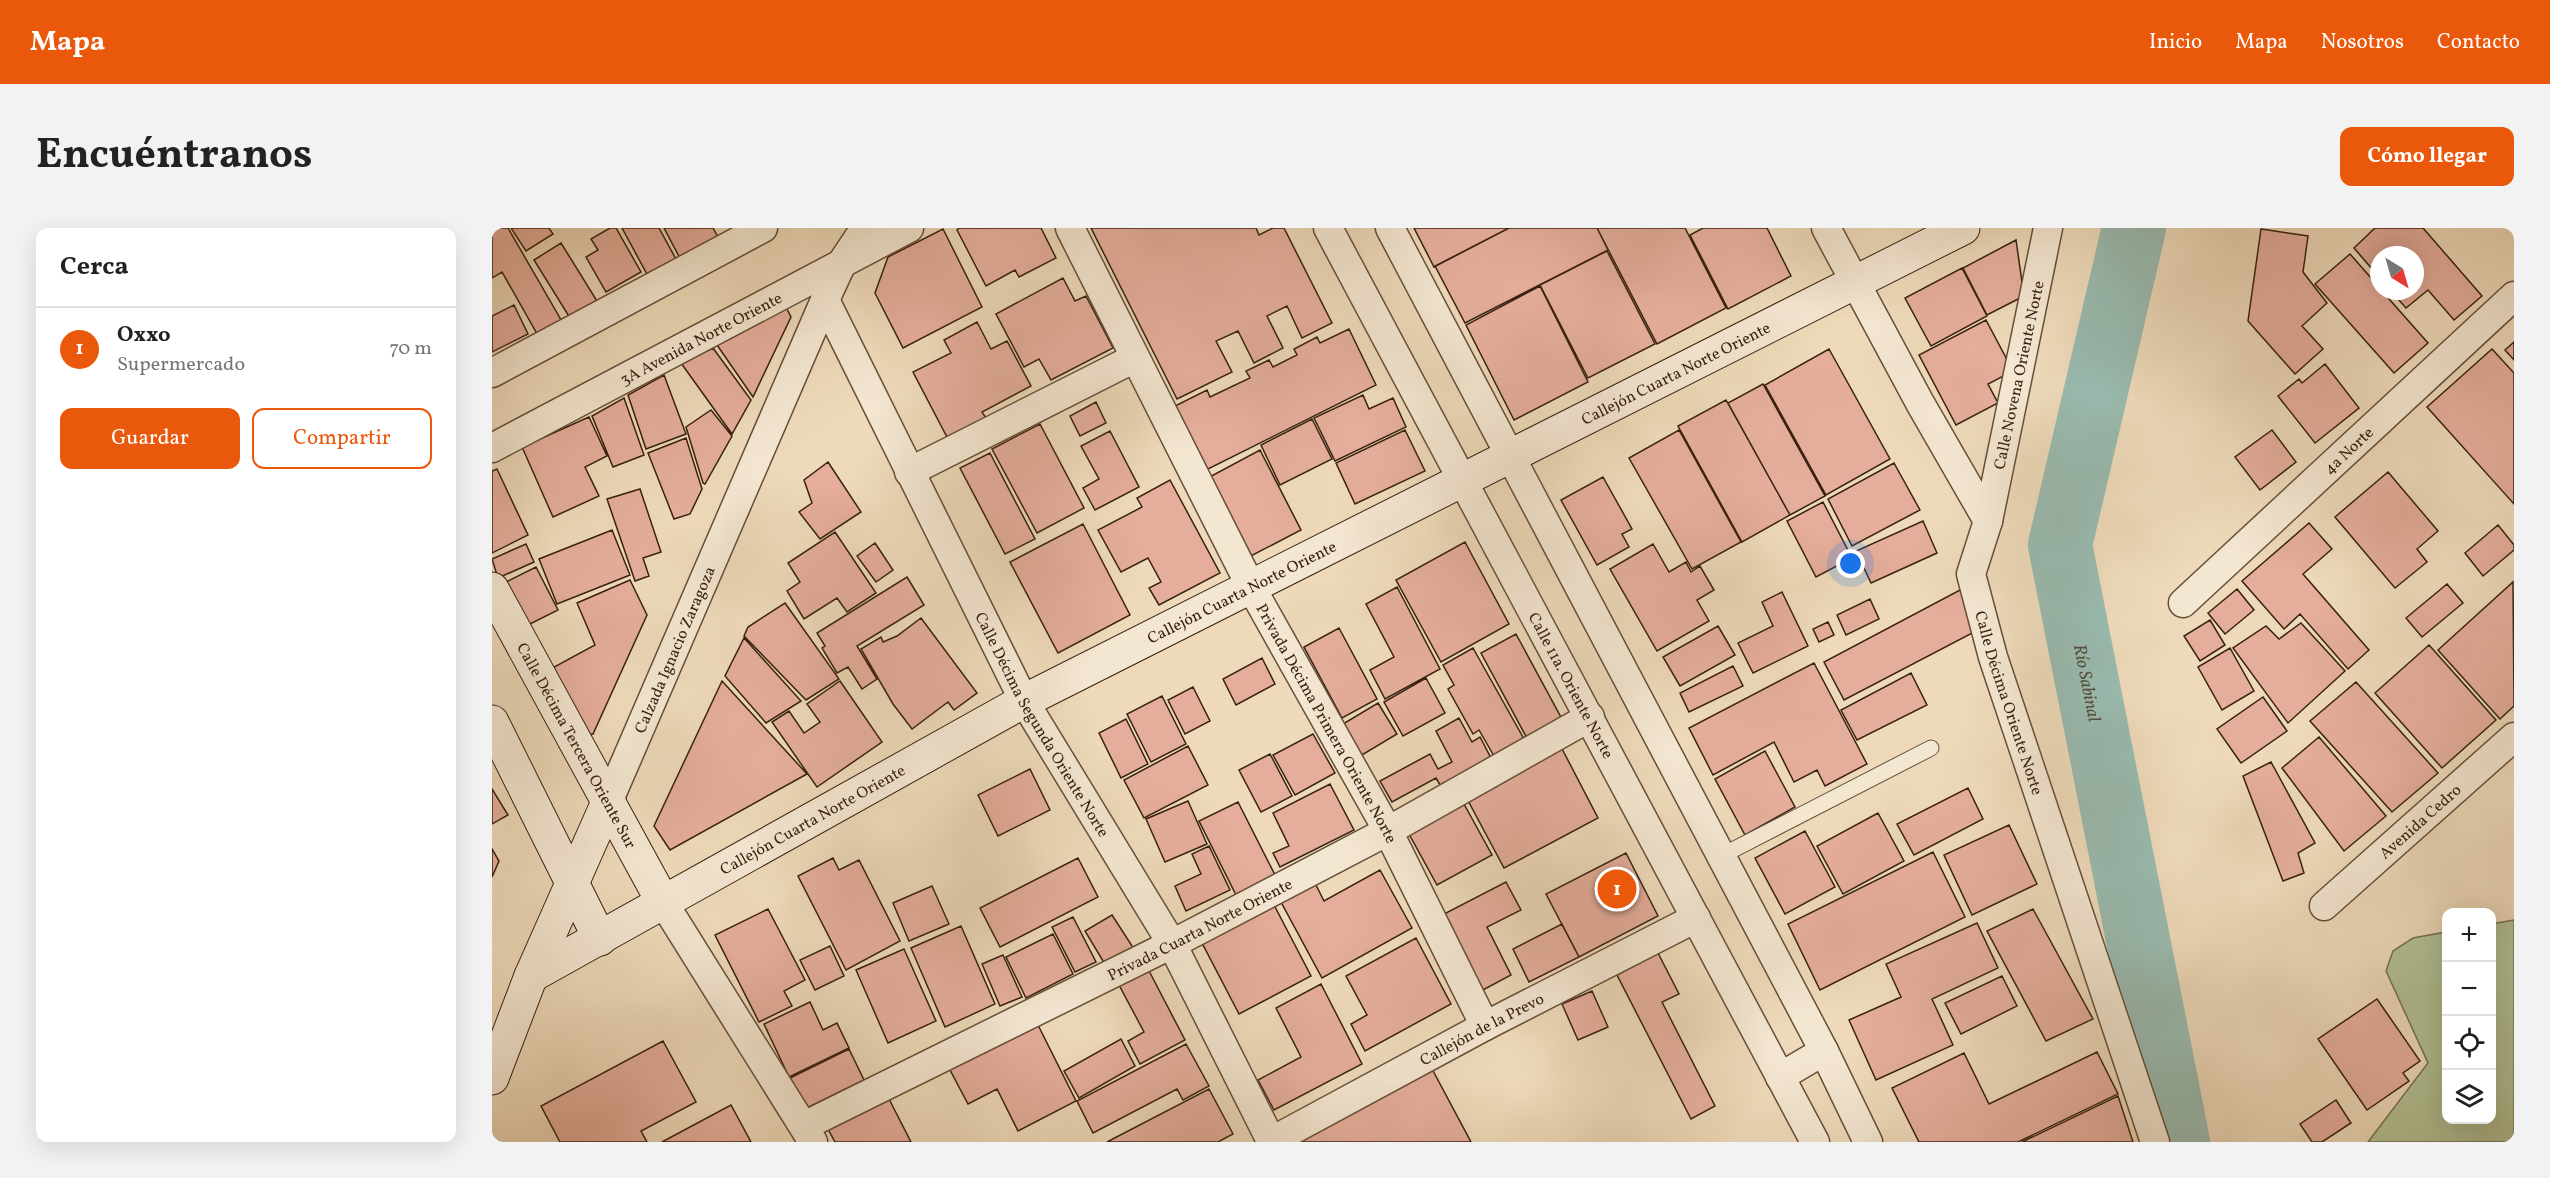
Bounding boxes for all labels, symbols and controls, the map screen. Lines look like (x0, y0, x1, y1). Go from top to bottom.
text: Mapa (30, 23, 105, 62)
text: Inicio (2149, 28, 2202, 57)
text: Mapa (2235, 28, 2288, 57)
text: Nosotros (2321, 28, 2404, 57)
text: Contacto (2437, 28, 2520, 57)
text: Encuéntranos (36, 127, 312, 186)
button: Cómo llegar (2340, 127, 2514, 186)
north arrow (2370, 246, 2424, 300)
text: Cerca (60, 249, 129, 285)
street label: Calle Novena Oriente Norte (1989, 279, 2051, 472)
street label: 3A Avenida Norte Oriente (617, 288, 787, 391)
street label: Callejón Cuarta Norte Oriente (1578, 318, 1775, 431)
text: Oxxo (117, 320, 170, 351)
text: 1 (75, 335, 84, 363)
text: 70 m (389, 335, 432, 363)
text: Supermercado (117, 351, 245, 379)
button: Guardar (60, 408, 240, 469)
button: Compartir (252, 408, 432, 469)
street label: 4a Norte (2320, 423, 2379, 480)
street label: Callejón Cuarta Norte Oriente (1144, 536, 1341, 650)
your location (1836, 549, 1865, 578)
street label: Calzada Ignacio Zaragoza (630, 563, 722, 737)
street label: Privada Décima Primera Oriente Norte (1250, 600, 1401, 847)
street label: Calle Décima Segunda Oriente Norte (969, 609, 1113, 842)
street label: Calle 11a. Oriente Norte (1522, 609, 1618, 763)
street label: Calle Décima Oriente Norte (1968, 609, 2047, 798)
street label: Calle Décima Tercera Oriente Sur (510, 639, 641, 853)
water label: Río Sabinal (2066, 642, 2106, 725)
street label: Callejón Cuarta Norte Oriente (716, 760, 910, 881)
street label: Avenida Cedro (2375, 780, 2467, 865)
pin: 1 (1598, 866, 1636, 912)
street label: Privada Cuarta Norte Oriente (1104, 874, 1297, 987)
map controls (2442, 908, 2496, 1124)
button: + (2442, 908, 2496, 962)
button: − (2442, 962, 2496, 1016)
street label: Callejón de la Prevo (1416, 989, 1548, 1072)
button: locate (2442, 1016, 2496, 1070)
button: layers (2442, 1070, 2496, 1124)

